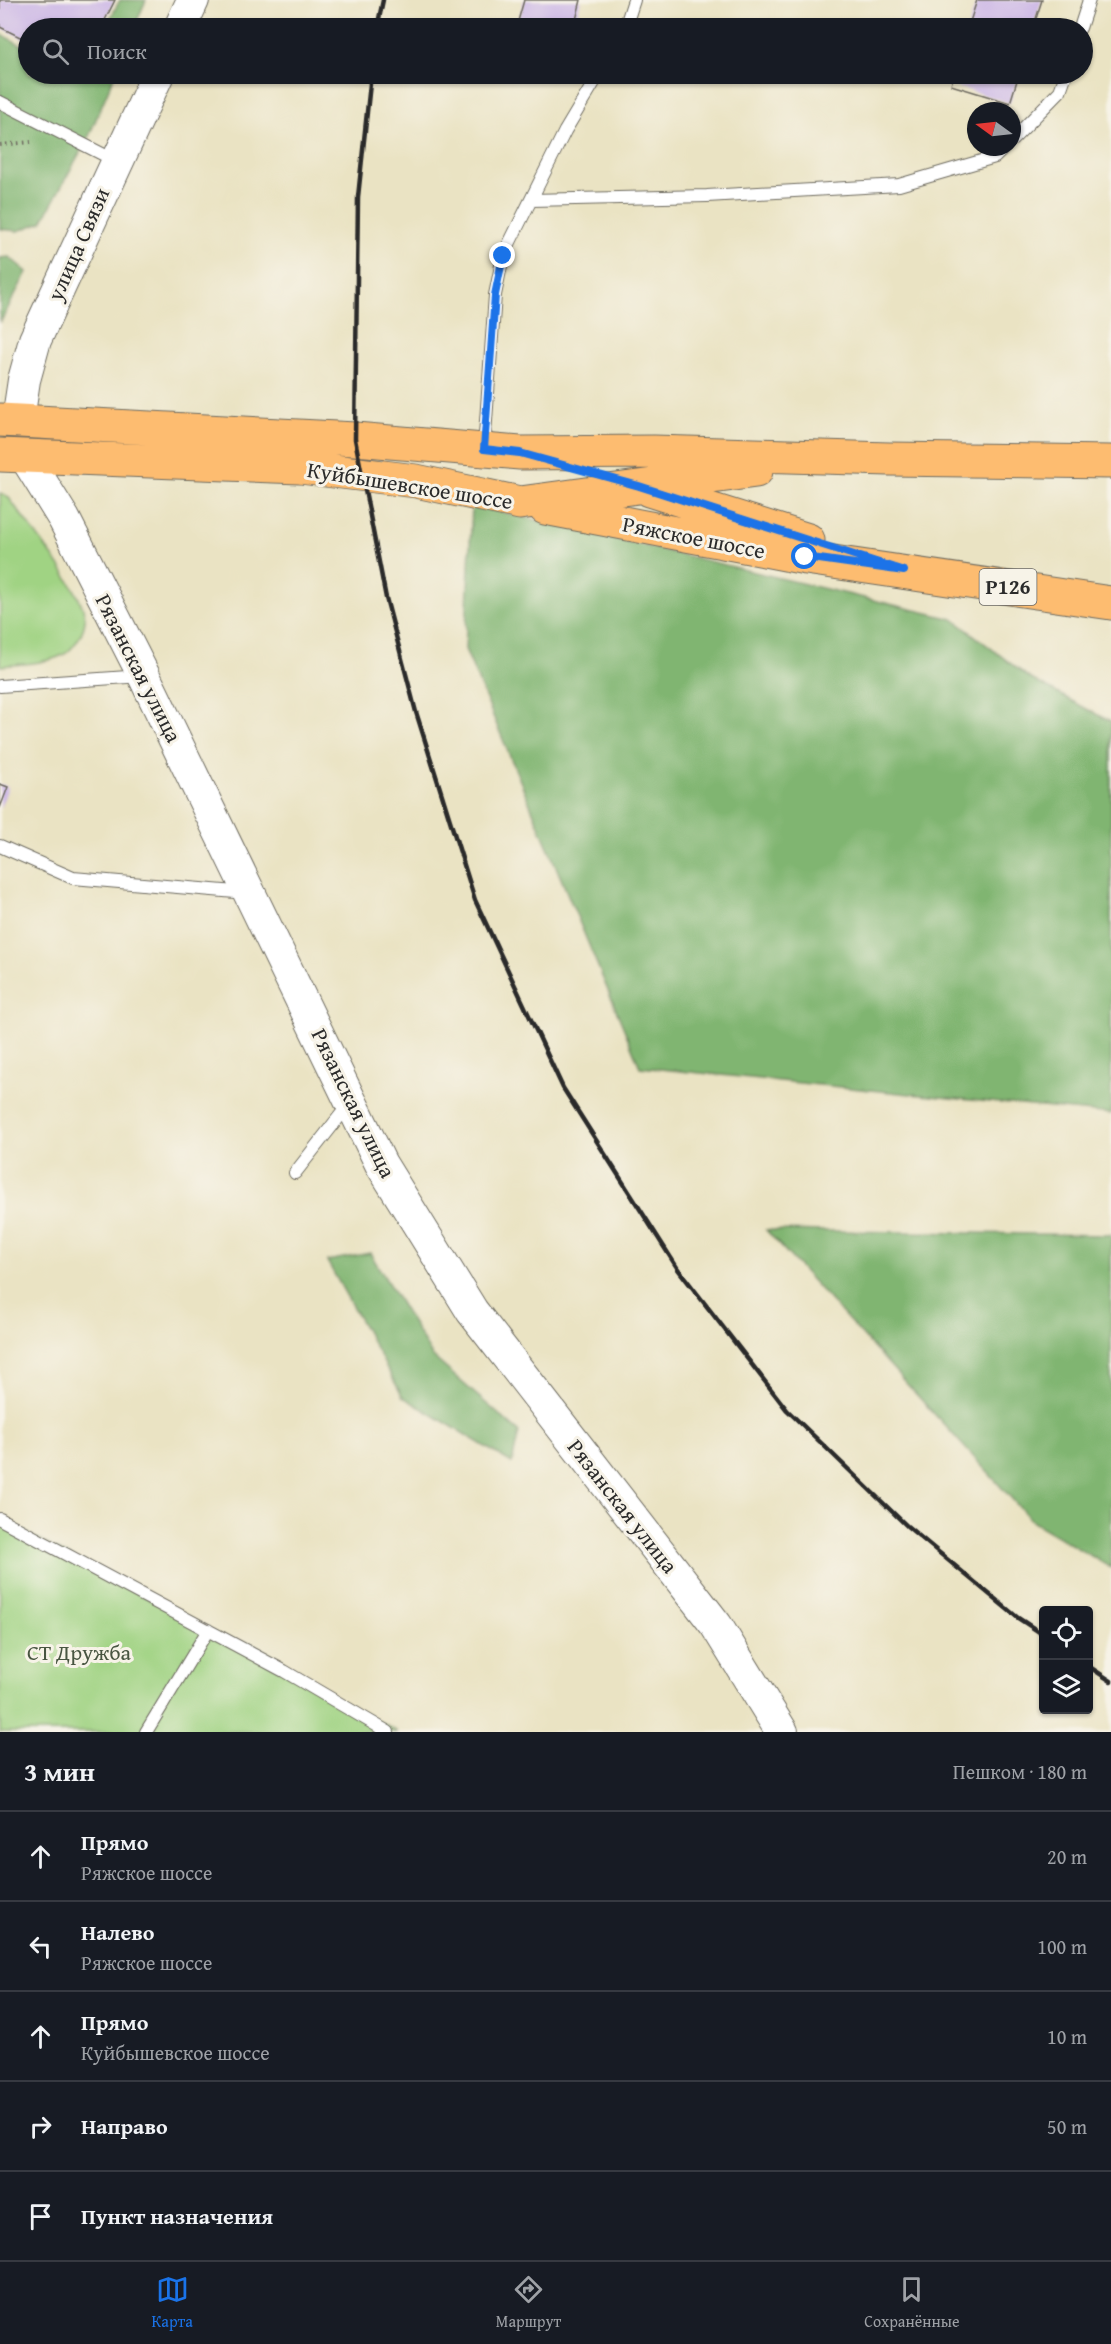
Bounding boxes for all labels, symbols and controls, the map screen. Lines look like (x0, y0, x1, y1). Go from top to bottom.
search box (18, 18, 1093, 84)
icon: search (39, 35, 72, 68)
text: Поиск (87, 35, 147, 67)
north arrow (967, 102, 1021, 156)
street label: улица Связи (38, 182, 117, 307)
route end (489, 242, 515, 268)
street label: Куйбышевское шоссе (305, 453, 515, 517)
street label: Ряжское шоссе (620, 508, 768, 566)
route start (791, 543, 817, 569)
road number: Р126 (980, 569, 1036, 605)
street label: Рязанская улица (88, 588, 190, 748)
street label: Рязанская улица (304, 1023, 404, 1184)
street label: Рязанская улица (560, 1432, 686, 1580)
map controls (1039, 1606, 1093, 1714)
button: locate (1039, 1606, 1093, 1660)
park label: СТ Дружба (27, 1636, 132, 1668)
button: layers (1039, 1660, 1093, 1714)
text: 3 мин (24, 1752, 95, 1791)
text: Пешком · 180 m (953, 1757, 1087, 1786)
text: Прямо (81, 1826, 148, 1858)
icon: ahead (24, 1840, 57, 1873)
text: 20 m (1047, 1842, 1087, 1871)
text: Ряжское шоссе (81, 1858, 212, 1887)
text: Налево (81, 1916, 154, 1948)
icon: left (24, 1930, 57, 1963)
text: 100 m (1037, 1932, 1087, 1961)
text: Ряжское шоссе (81, 1948, 212, 1977)
text: Прямо (81, 2006, 148, 2038)
icon: ahead (24, 2020, 57, 2053)
text: 10 m (1047, 2022, 1087, 2051)
text: Куйбышевское шоссе (81, 2038, 270, 2067)
icon: right (24, 2110, 57, 2143)
text: Направо (81, 2110, 168, 2142)
text: 50 m (1047, 2112, 1087, 2141)
icon: arrive (24, 2200, 57, 2233)
text: Пункт назначения (81, 2200, 273, 2232)
tab: Карта (151, 2273, 193, 2333)
tab: Маршрут (496, 2273, 561, 2333)
tab: Сохранённые (864, 2273, 960, 2333)

